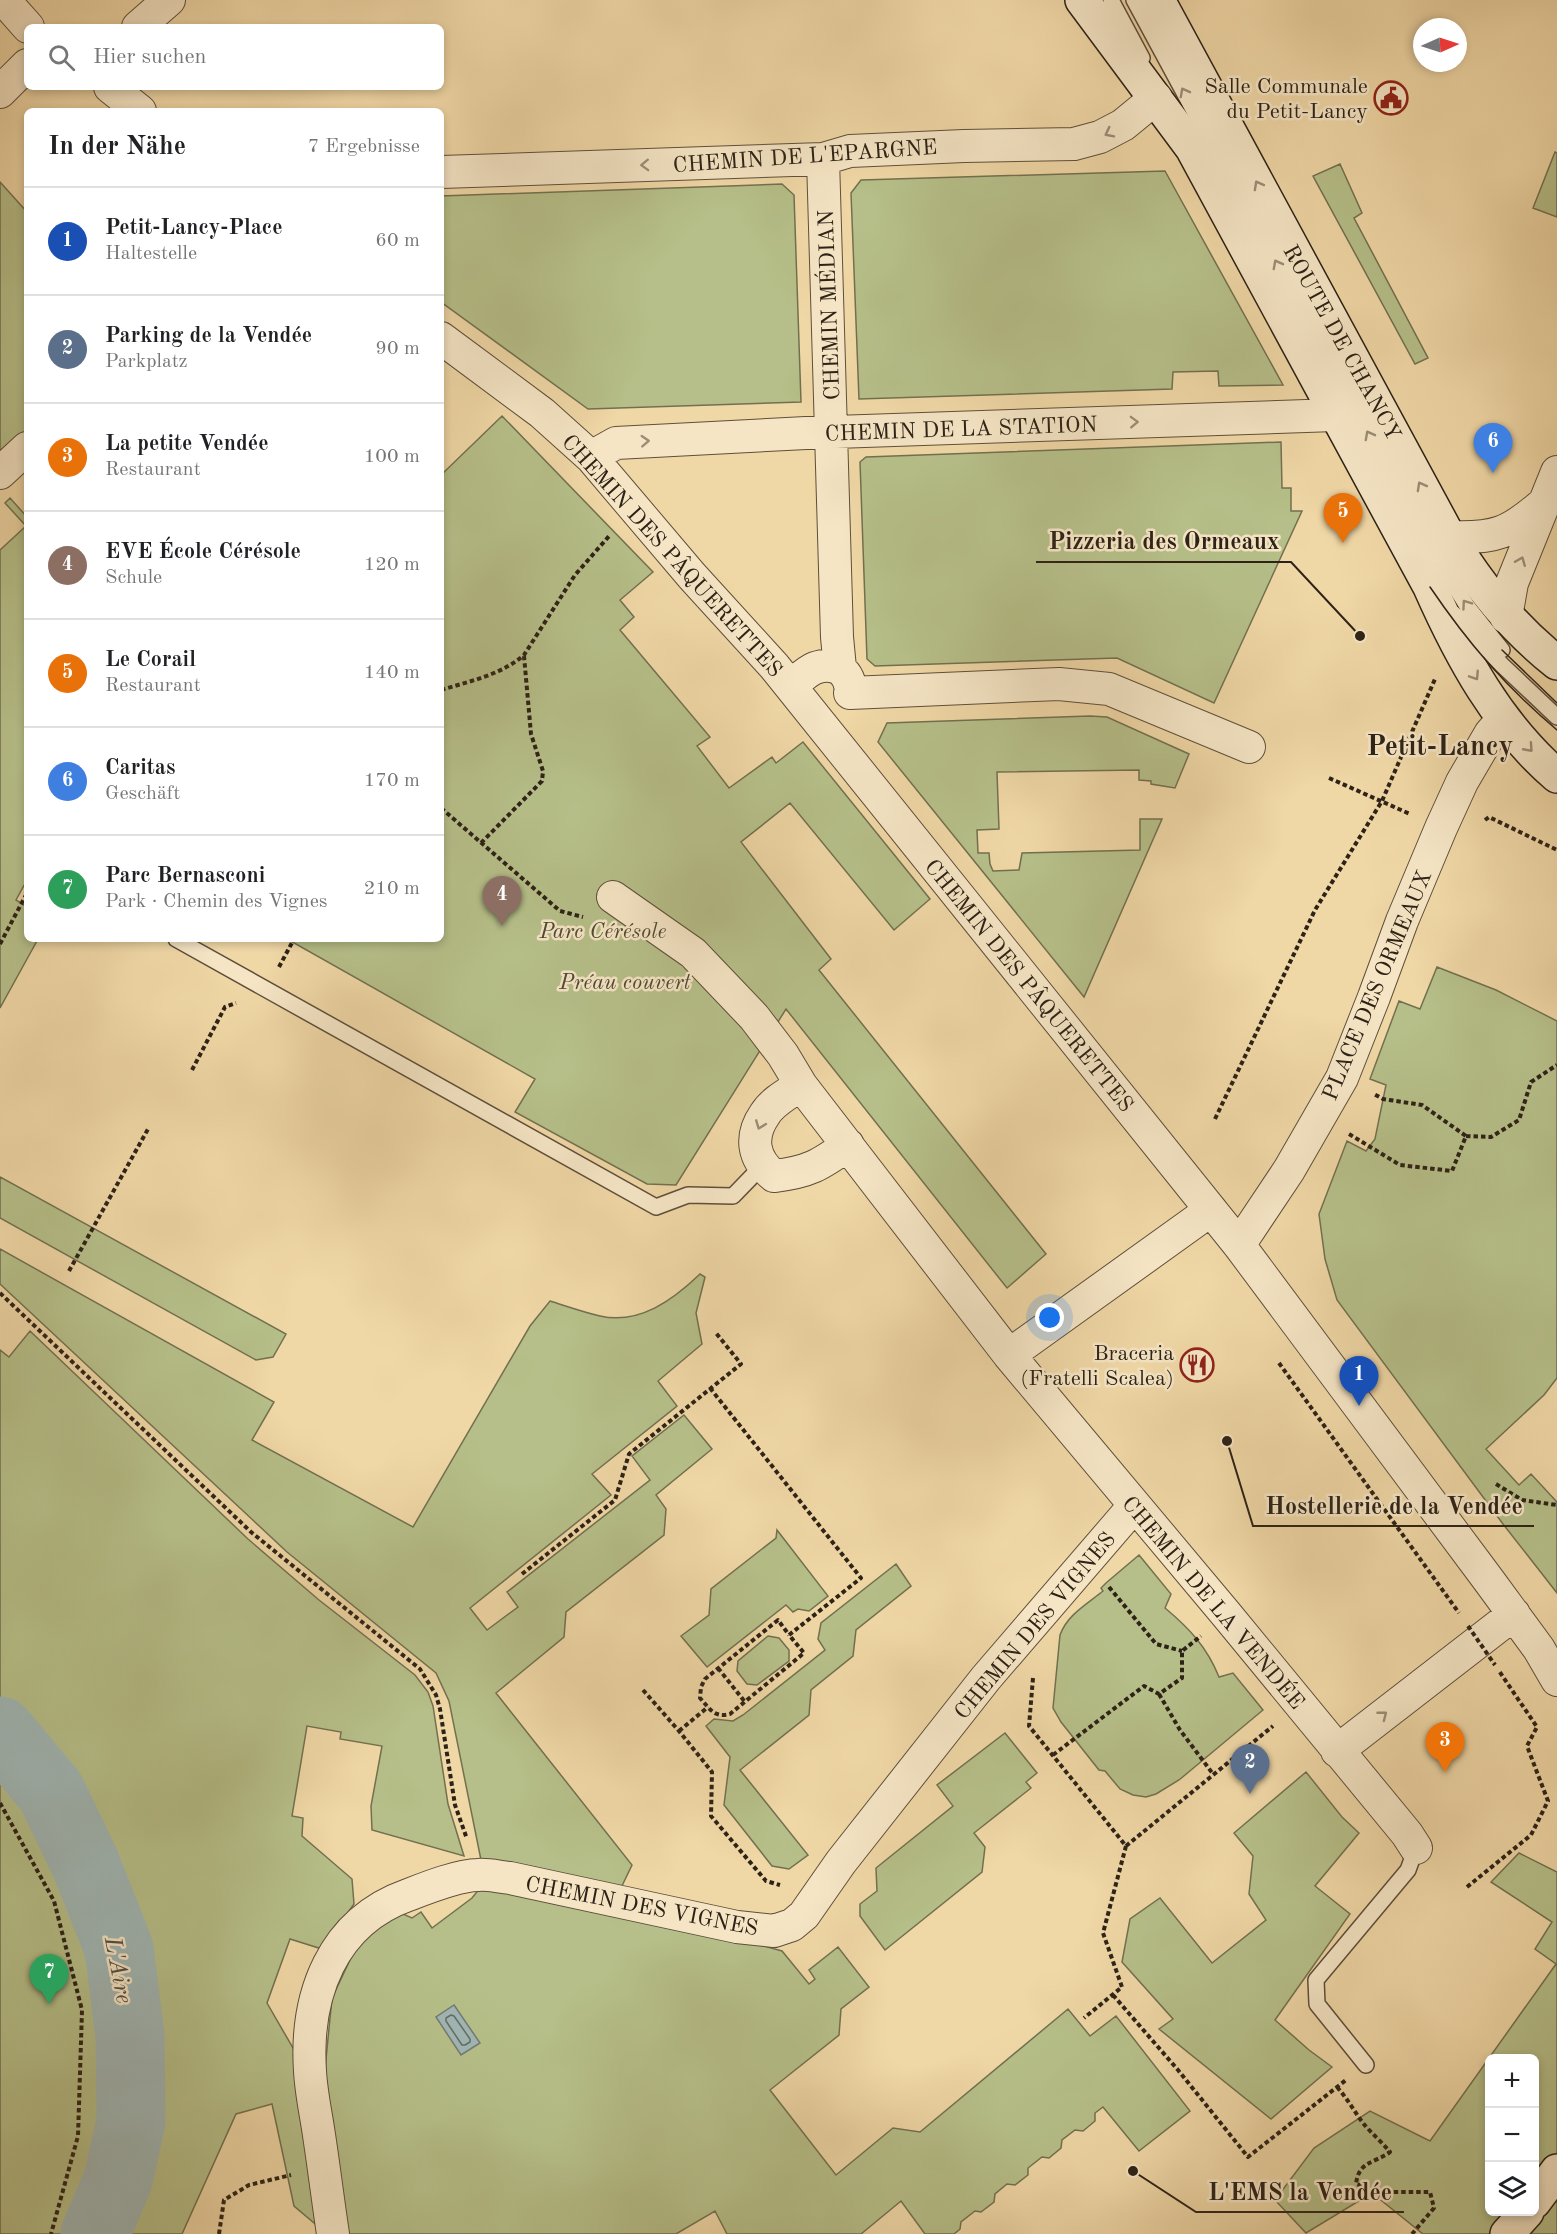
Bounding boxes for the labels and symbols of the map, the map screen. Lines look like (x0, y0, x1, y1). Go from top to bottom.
north arrow (1413, 18, 1467, 72)
place label: Salle Communale du Petit-Lancy (1204, 76, 1368, 123)
public building icon: Salle Communale du Petit-Lancy (1373, 80, 1409, 116)
one-way arrow (1180, 88, 1191, 98)
one-way arrow (1105, 125, 1116, 137)
street label: CHEMIN DE L'EPARGNE (672, 137, 938, 177)
one-way arrow (640, 159, 649, 171)
one-way arrow (1254, 181, 1265, 191)
street label: CHEMIN MÉDIAN (813, 209, 844, 401)
street label: ROUTE DE CHANCY (1278, 242, 1404, 444)
one-way arrow (1273, 259, 1284, 270)
street label: CHEMIN DE LA STATION (824, 414, 1098, 446)
one-way arrow (1130, 415, 1139, 428)
pin: 6 (1474, 424, 1512, 473)
street label: CHEMIN DES PÂQUERETTES (557, 429, 788, 682)
one-way arrow (1365, 431, 1376, 441)
one-way arrow (641, 435, 650, 448)
one-way arrow (1417, 481, 1428, 492)
pin: 5 (1324, 494, 1362, 543)
callout: Pizzeria des Ormeaux (1036, 520, 1291, 562)
text: Pizzeria des Ormeaux (1049, 531, 1279, 555)
one-way arrow (1514, 556, 1526, 567)
one-way arrow (1462, 600, 1473, 611)
one-way arrow (1468, 670, 1479, 681)
district label: Petit-Lancy (1367, 734, 1513, 762)
one-way arrow (1522, 741, 1533, 752)
street label: CHEMIN DES PÂQUERETTES (920, 854, 1139, 1117)
street label: PLACE DES ORMEAUX (1319, 868, 1436, 1104)
pin: 4 (482, 876, 522, 926)
park label: Parc Cérésole (538, 921, 667, 943)
park label: Préau couvert (558, 972, 692, 994)
one-way arrow (755, 1119, 768, 1129)
your location (1035, 1303, 1064, 1332)
place label: Braceria (Fratelli Scalea) (1020, 1343, 1174, 1390)
restaurant icon: Braceria (Fratelli Scalea) (1179, 1347, 1215, 1383)
pin: 1 (1340, 1356, 1378, 1406)
callout: Hostellerie de la Vendée (1253, 1484, 1534, 1526)
street label: CHEMIN DE LA VENDÉE (1117, 1491, 1310, 1714)
text: Hostellerie de la Vendée (1265, 1496, 1523, 1520)
street label: CHEMIN DES VIGNES (951, 1528, 1120, 1724)
one-way arrow (1377, 1712, 1388, 1723)
pin: 3 (1426, 1722, 1464, 1772)
pin: 2 (1230, 1744, 1270, 1794)
street label: CHEMIN DES VIGNES (523, 1874, 760, 1940)
water label: L'Aire (99, 1934, 135, 2006)
pin: 7 (29, 1954, 68, 2004)
callout: L'EMS la Vendée (1196, 2170, 1404, 2212)
text: L'EMS la Vendée (1208, 2182, 1392, 2206)

